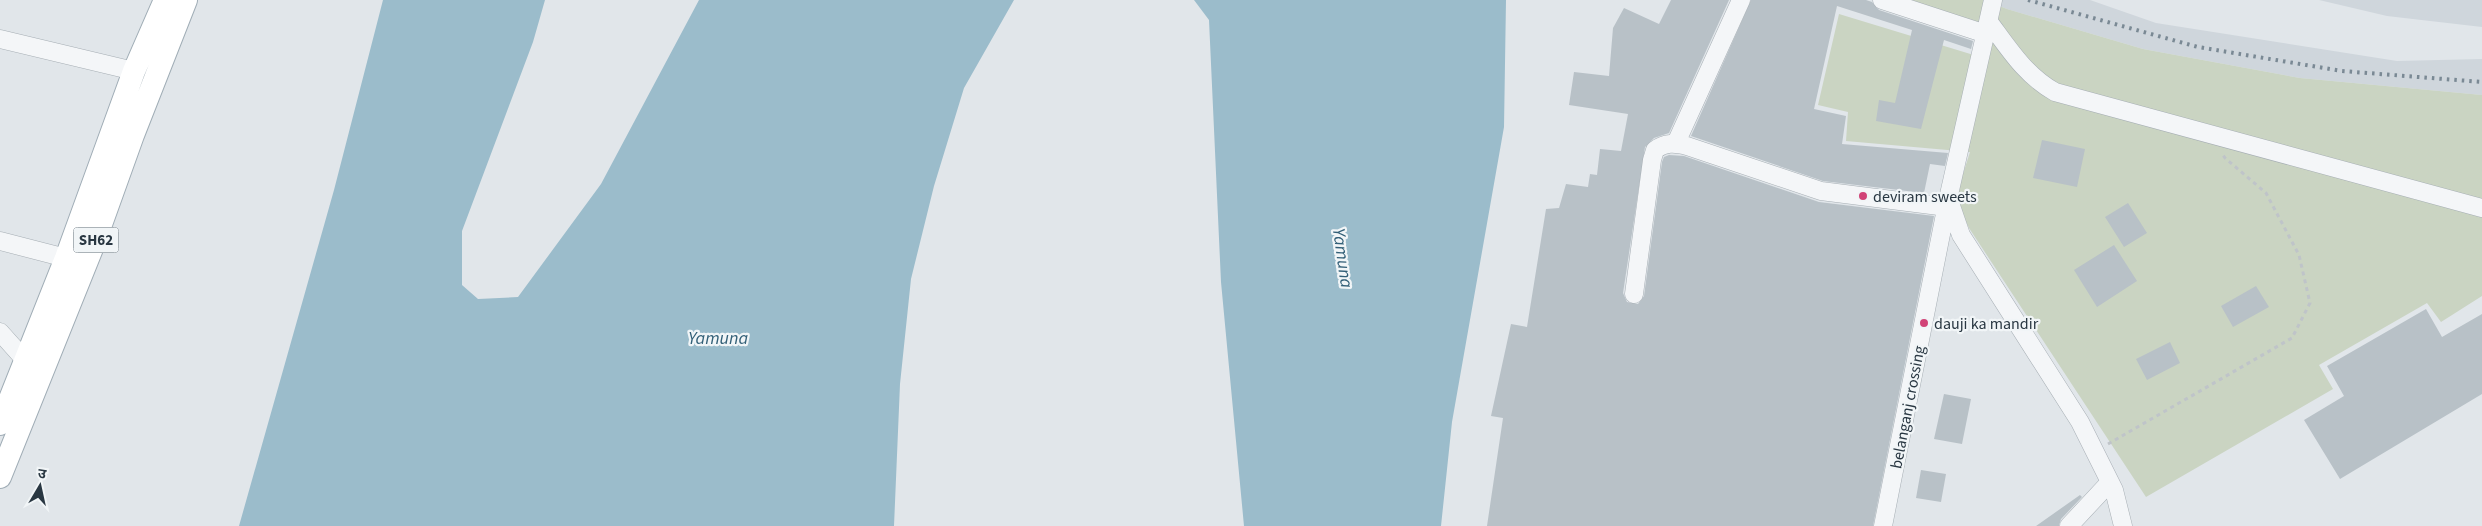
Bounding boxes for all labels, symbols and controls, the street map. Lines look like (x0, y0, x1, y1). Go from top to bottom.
place label: deviram sweets (1873, 186, 1977, 208)
marker: deviram sweets (1857, 190, 1869, 202)
water label: Yamuna (1326, 227, 1359, 290)
road number: SH62 (74, 228, 118, 252)
place label: dauji ka mandir (1934, 313, 2039, 335)
marker: dauji ka mandir (1918, 317, 1930, 329)
water label: Yamuna (688, 326, 748, 351)
street label: belanganj crossing (1885, 344, 1931, 471)
north arrow (15, 461, 65, 511)
text: उ (36, 464, 48, 485)

